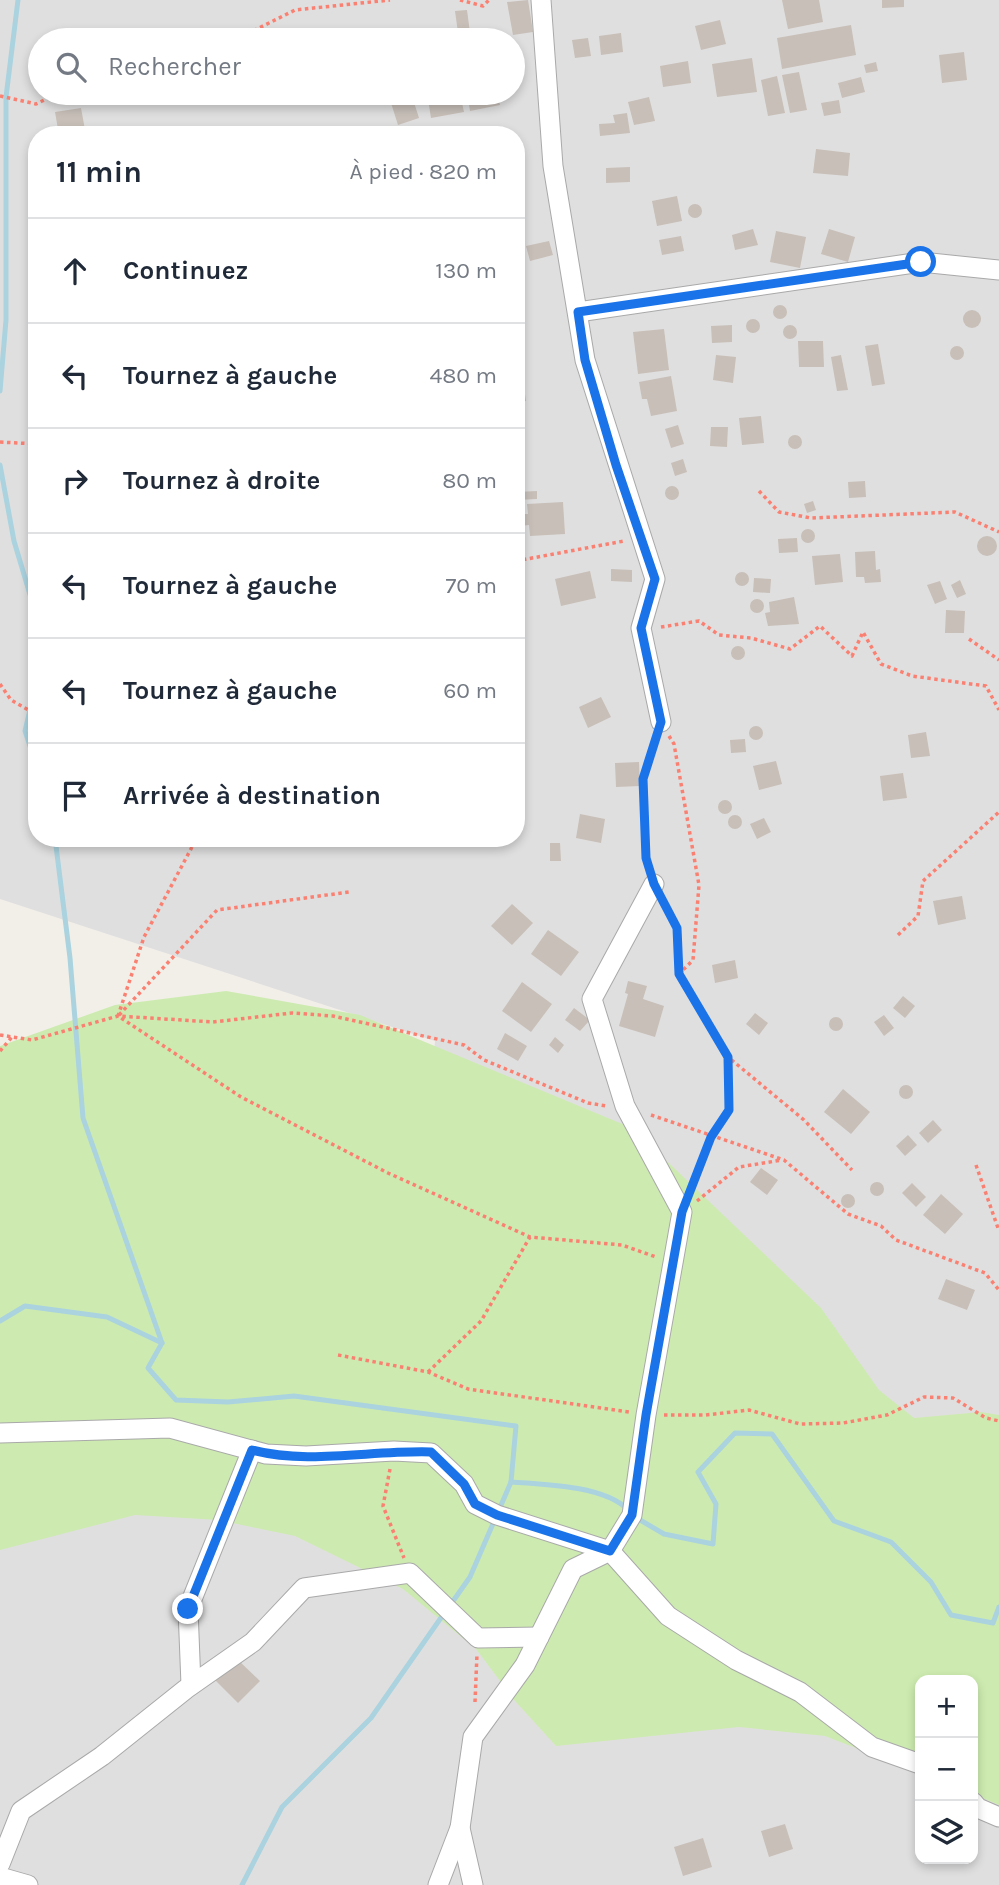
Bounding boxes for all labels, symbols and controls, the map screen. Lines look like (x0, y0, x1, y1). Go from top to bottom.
search box (28, 28, 525, 105)
icon: search (52, 48, 90, 86)
text: Rechercher (108, 51, 241, 82)
text: 11 min (56, 154, 142, 190)
text: À pied · 820 m (349, 158, 497, 185)
route start (905, 246, 936, 277)
icon: ahead (56, 252, 94, 290)
text: Continuez (123, 255, 248, 286)
text: 130 m (435, 257, 497, 284)
icon: left (56, 357, 94, 395)
text: Tournez à gauche (123, 360, 337, 391)
text: 480 m (429, 362, 497, 389)
icon: right (56, 462, 94, 500)
text: Tournez à droite (123, 465, 320, 496)
text: 80 m (442, 467, 497, 494)
icon: left (56, 567, 94, 605)
text: Tournez à gauche (123, 570, 337, 601)
text: 70 m (446, 572, 497, 599)
icon: left (56, 672, 94, 710)
text: Tournez à gauche (123, 675, 337, 706)
text: 60 m (443, 677, 497, 704)
icon: arrive (56, 777, 94, 815)
text: Arrivée à destination (123, 780, 381, 811)
route end (172, 1593, 203, 1624)
map controls (915, 1675, 978, 1864)
button: + (915, 1675, 978, 1738)
button: − (915, 1738, 978, 1801)
button: layers (915, 1801, 978, 1864)

